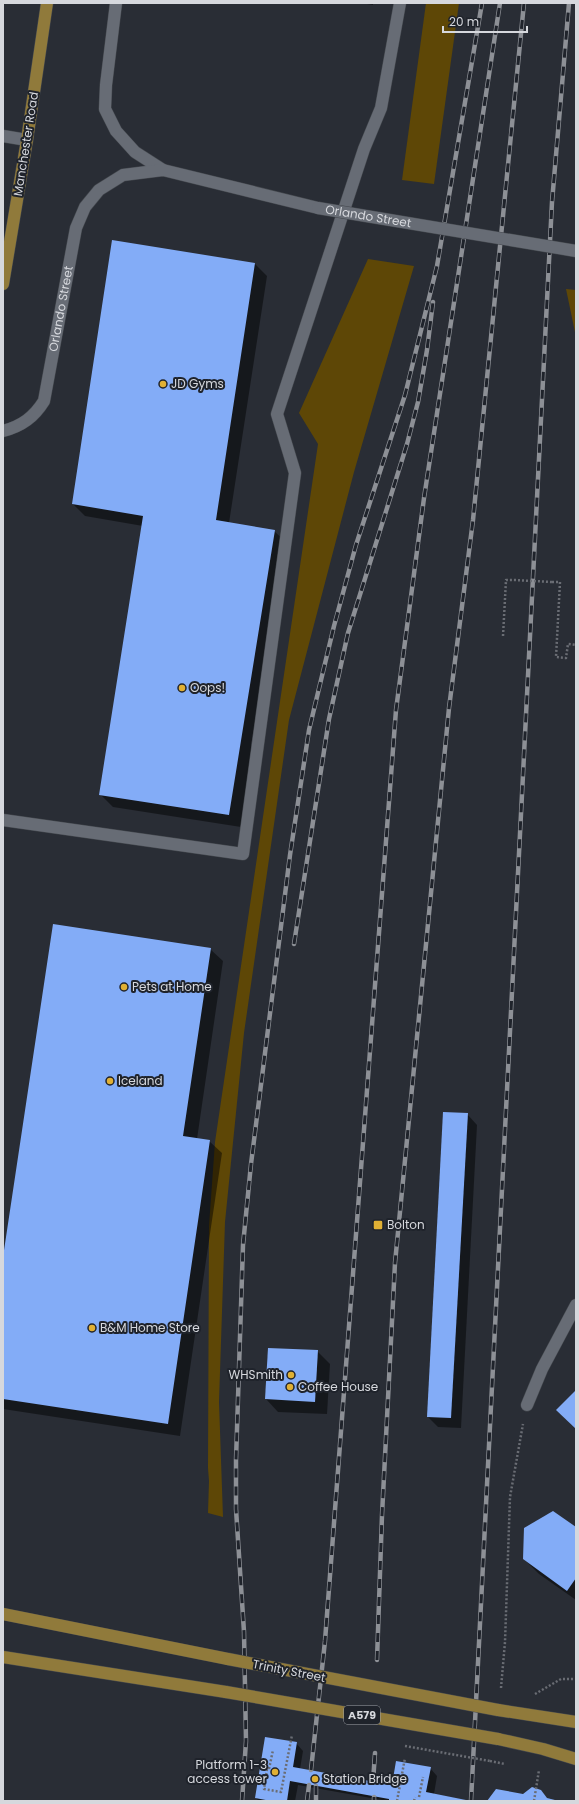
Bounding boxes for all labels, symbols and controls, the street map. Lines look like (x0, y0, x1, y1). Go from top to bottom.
scale bar (443, 8, 527, 34)
text: 20 m (449, 13, 479, 30)
street label: Manchester Road (9, 90, 42, 197)
street label: Orlando Street (324, 200, 413, 231)
street label: Orlando Street (44, 264, 77, 353)
place label: JD Gyms (171, 375, 224, 392)
marker: JD Gyms (158, 379, 168, 389)
place label: Oops! (190, 679, 225, 696)
marker: Oops! (177, 683, 187, 693)
place label: Pets at Home (132, 978, 212, 995)
marker: Pets at Home (119, 982, 129, 992)
place label: Iceland (118, 1072, 163, 1089)
marker: Iceland (105, 1076, 115, 1086)
place label: Bolton (387, 1216, 425, 1233)
marker: Bolton (372, 1219, 384, 1231)
place label: B&M Home Store (100, 1319, 200, 1336)
marker: B&M Home Store (87, 1323, 97, 1333)
place label: WHSmith (229, 1366, 283, 1383)
marker: WHSmith (286, 1370, 296, 1380)
place label: Coffee House (298, 1378, 378, 1395)
marker: Coffee House (285, 1382, 295, 1392)
street label: Trinity Street (251, 1655, 327, 1686)
road number: A579 (344, 1706, 380, 1724)
place label: Platform 1-3 access tower (187, 1756, 268, 1787)
marker: Platform 1-3 access tower (270, 1767, 280, 1777)
place label: Station Bridge (323, 1770, 407, 1787)
marker: Station Bridge (310, 1774, 320, 1784)

